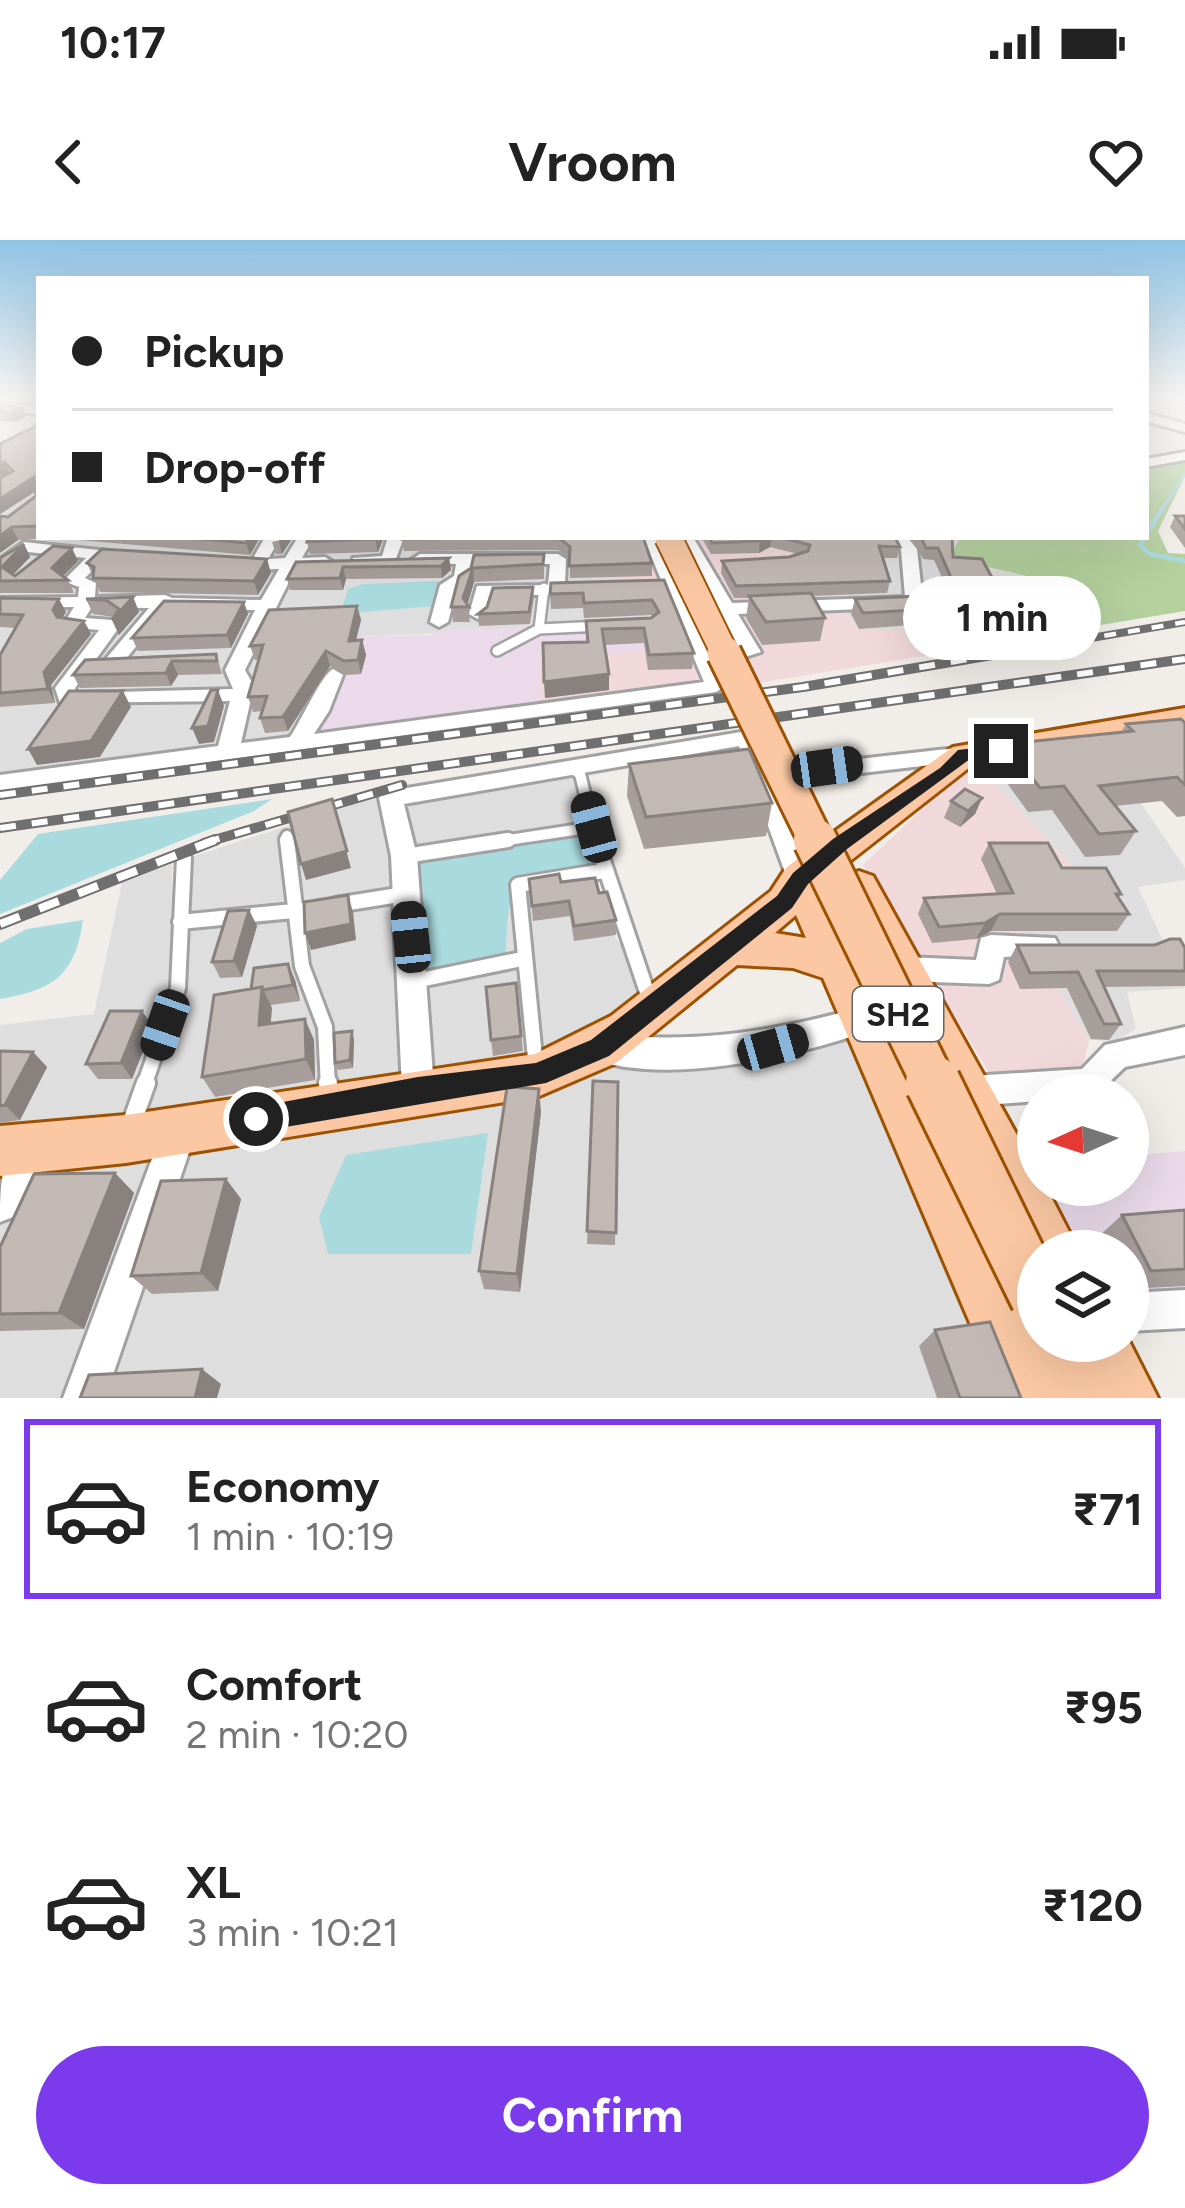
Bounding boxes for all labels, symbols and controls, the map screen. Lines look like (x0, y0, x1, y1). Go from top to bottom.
text: 10:17 (60, 15, 166, 69)
icon: back (36, 129, 102, 195)
icon: heart (1083, 129, 1149, 195)
text: Vroom (508, 130, 677, 195)
text: Pickup (144, 324, 284, 378)
text: Drop-off (144, 440, 326, 494)
callout: 1 min (902, 577, 1100, 661)
text: 1 min (956, 594, 1048, 641)
route end (974, 724, 1028, 778)
car (789, 744, 865, 790)
car (567, 788, 621, 866)
car (389, 899, 433, 975)
car (136, 985, 194, 1065)
road number: SH2 (853, 987, 943, 1041)
car (733, 1020, 813, 1074)
north arrow (1017, 1074, 1149, 1206)
map controls (1017, 1074, 1149, 1362)
route start (229, 1092, 283, 1146)
button: layers (1017, 1230, 1149, 1362)
icon: car (42, 1455, 150, 1563)
text: Economy (186, 1459, 379, 1513)
text: ₹71 (1072, 1482, 1143, 1536)
text: 1 min · 10:19 (186, 1513, 394, 1560)
icon: car (42, 1653, 150, 1761)
text: Comfort (186, 1657, 362, 1711)
text: ₹95 (1064, 1680, 1143, 1734)
text: 2 min · 10:20 (186, 1711, 408, 1758)
icon: car (42, 1851, 150, 1959)
text: XL (186, 1855, 241, 1909)
text: ₹120 (1042, 1878, 1143, 1932)
text: 3 min · 10:21 (186, 1909, 399, 1956)
button: Confirm (36, 2046, 1149, 2184)

